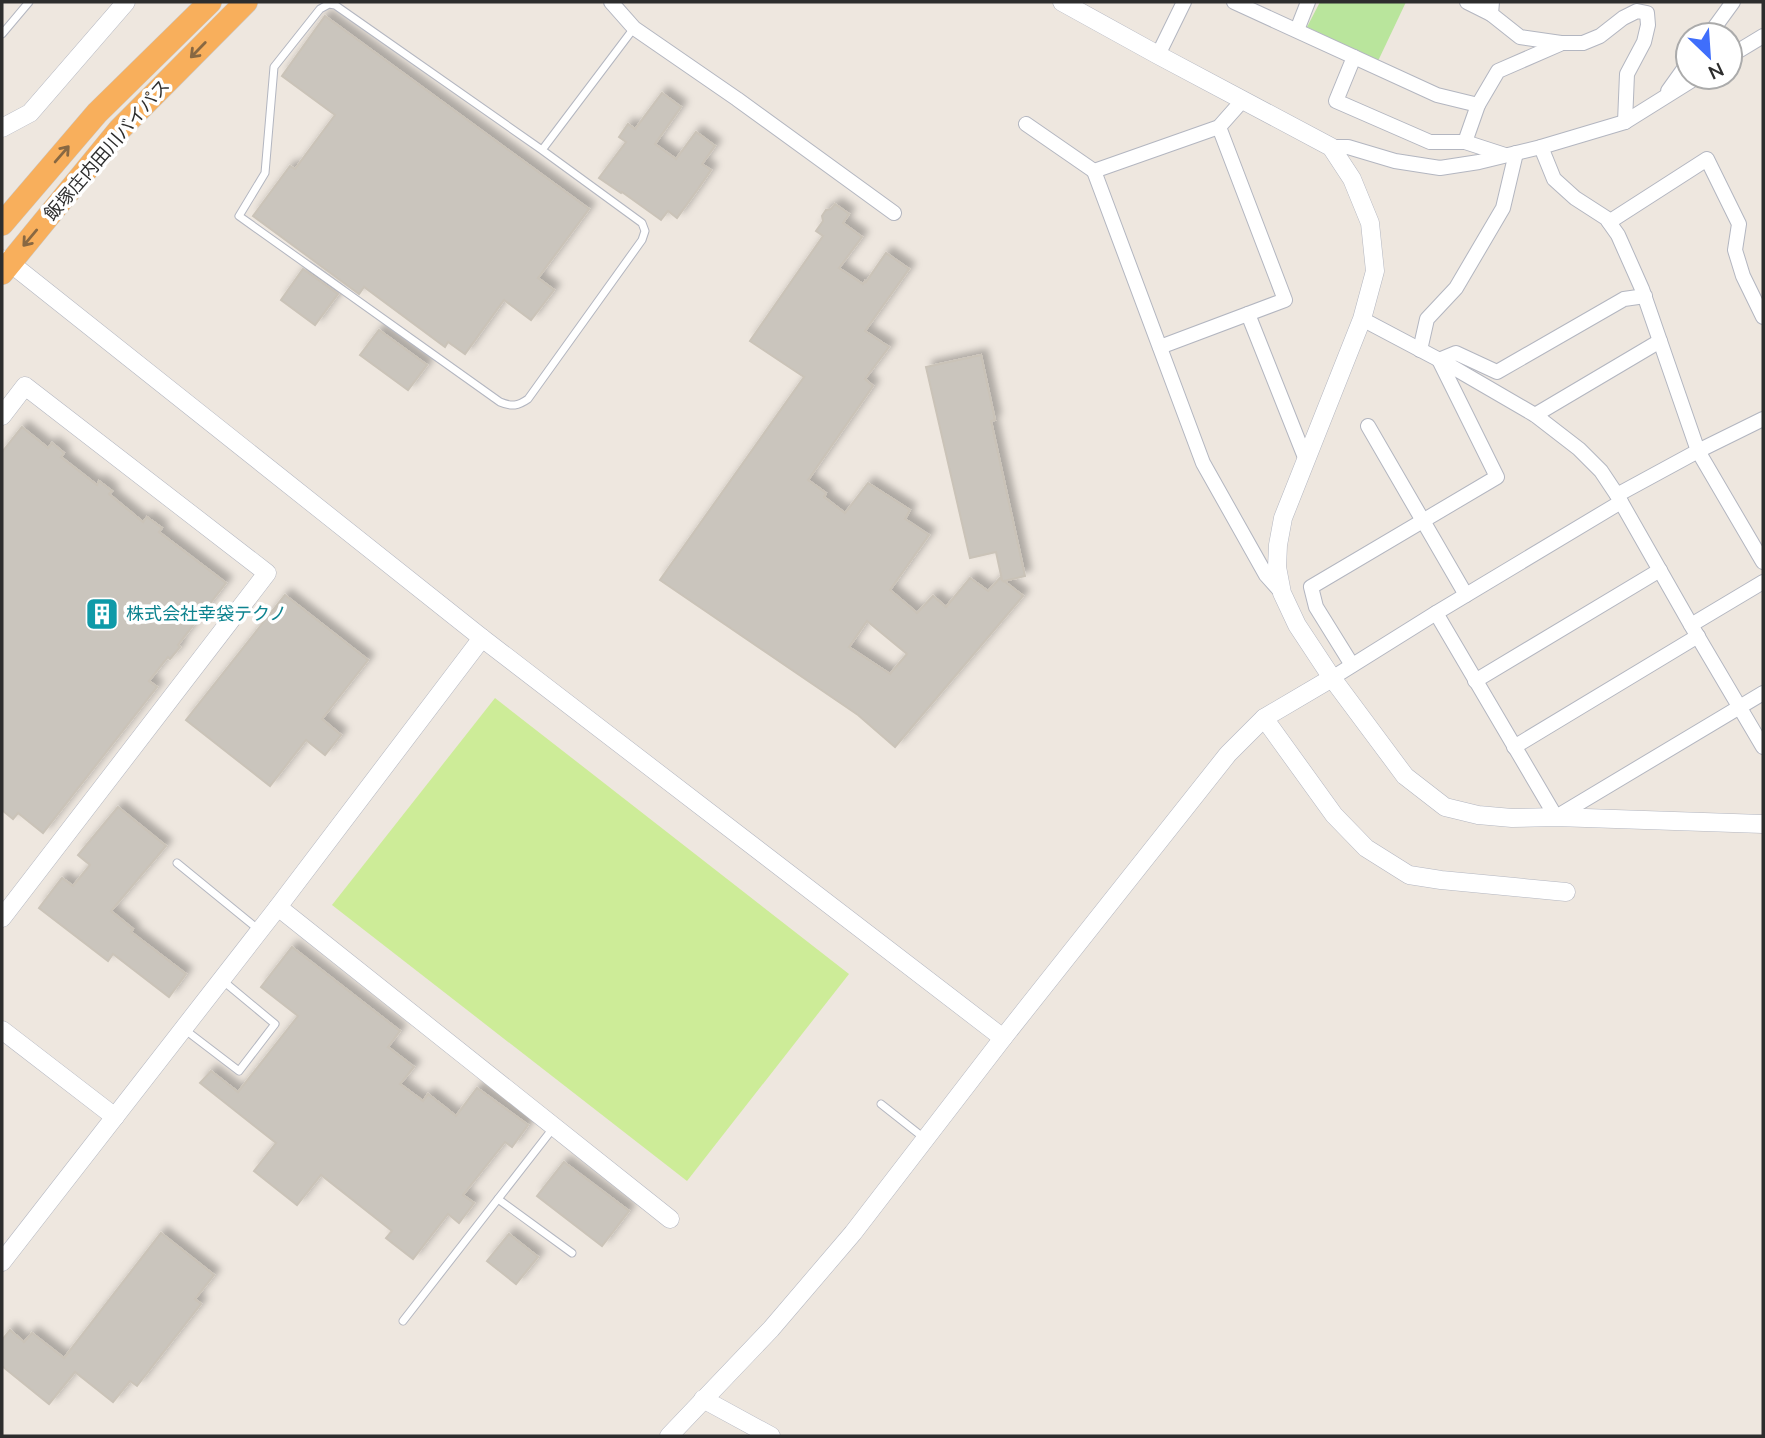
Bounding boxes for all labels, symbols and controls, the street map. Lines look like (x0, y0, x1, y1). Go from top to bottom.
north arrow (1674, 21, 1744, 91)
one-way arrow (189, 41, 206, 58)
text: N (1705, 57, 1728, 85)
street label: 飯塚庄内田川バイパス (39, 74, 174, 225)
one-way arrow (54, 145, 70, 163)
one-way arrow (22, 228, 38, 246)
building icon: 株式会社幸袋テクノ (83, 595, 121, 633)
place label: 株式会社幸袋テクノ (126, 602, 287, 625)

